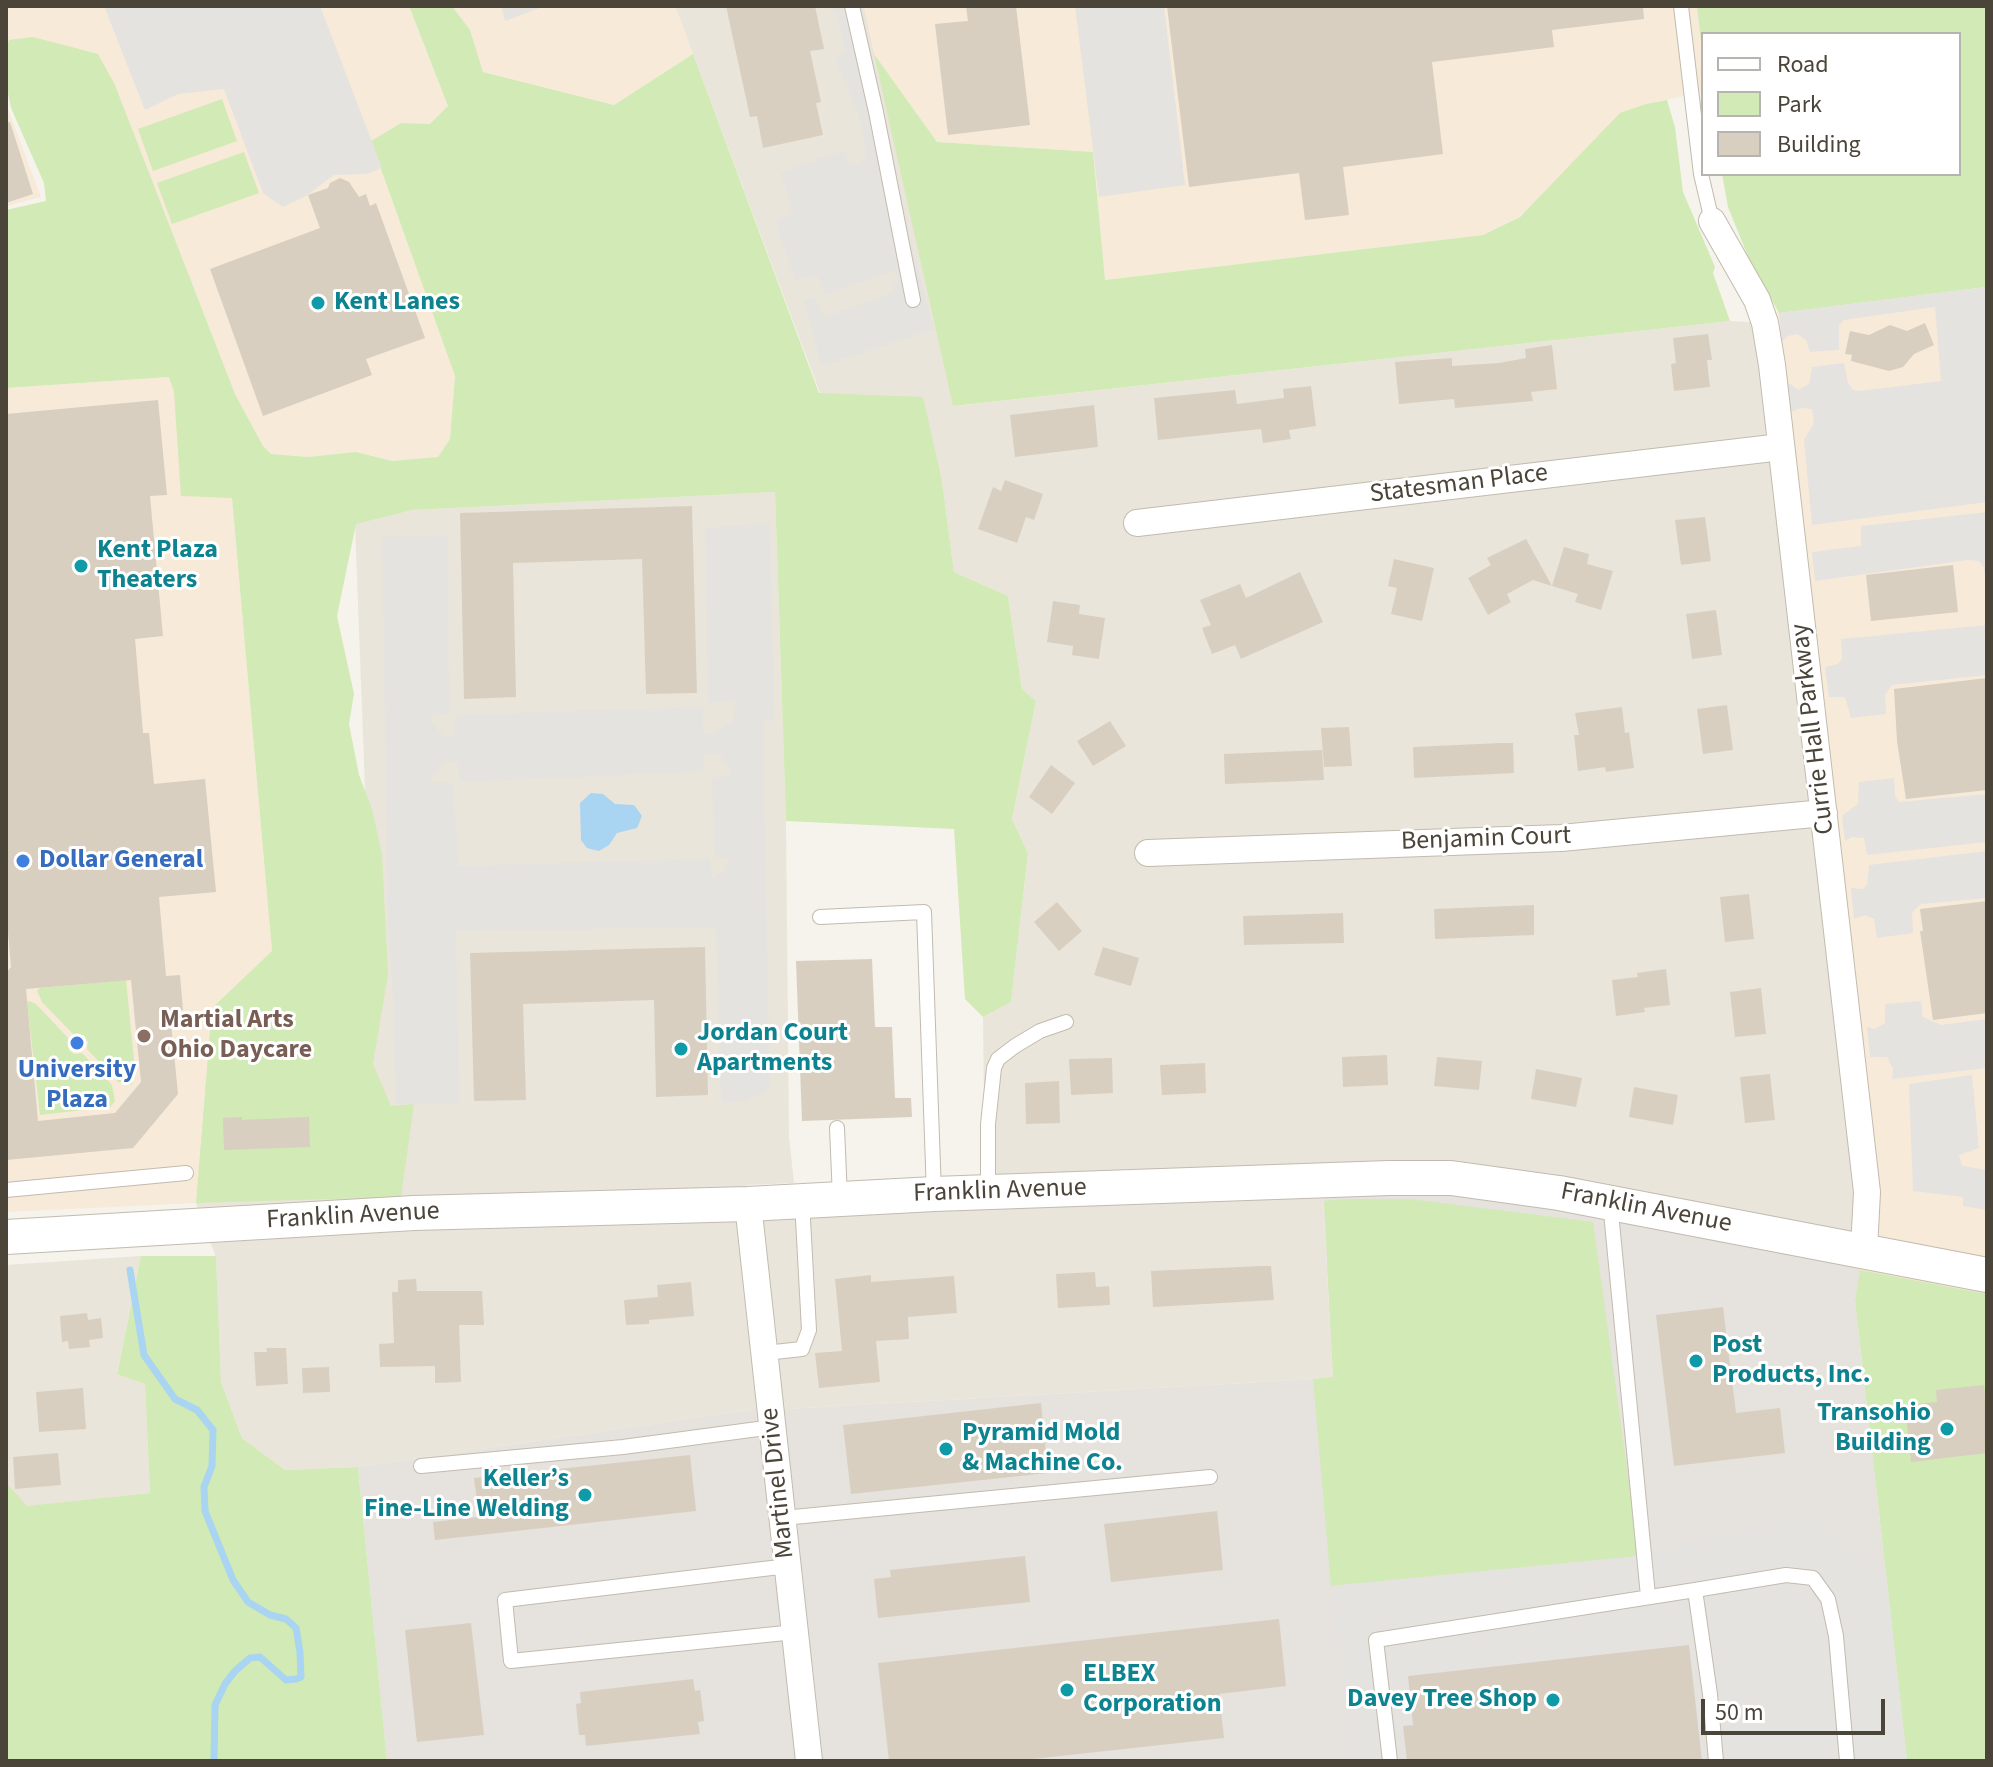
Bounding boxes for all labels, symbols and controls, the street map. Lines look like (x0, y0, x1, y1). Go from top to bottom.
legend (1701, 32, 1961, 176)
text: Road (1777, 47, 1829, 82)
text: Park (1777, 87, 1822, 122)
text: Building (1777, 127, 1861, 162)
place label: Kent Lanes (334, 287, 460, 319)
marker: Kent Lanes (309, 294, 327, 312)
street label: Statesman Place (1368, 459, 1550, 511)
place label: Kent Plaza Theaters (97, 535, 218, 596)
marker: Kent Plaza Theaters (72, 557, 90, 575)
street label: Currie Hall Parkway (1786, 622, 1842, 836)
street label: Benjamin Court (1400, 821, 1572, 859)
place label: Dollar General (39, 845, 203, 877)
marker: Dollar General (14, 852, 32, 870)
place label: Martial Arts Ohio Daycare (160, 1005, 312, 1066)
place label: Jordan Court Apartments (697, 1018, 848, 1080)
marker: Martial Arts Ohio Daycare (135, 1027, 153, 1045)
marker: University Plaza (68, 1034, 86, 1052)
marker: Jordan Court Apartments (672, 1040, 690, 1058)
place label: University Plaza (18, 1055, 136, 1116)
street label: Franklin Avenue (913, 1173, 1087, 1211)
street label: Franklin Avenue (1558, 1177, 1734, 1241)
street label: Franklin Avenue (266, 1197, 440, 1237)
place label: Post Products, Inc. (1712, 1330, 1870, 1392)
marker: Post Products, Inc. (1687, 1352, 1705, 1370)
place label: Transohio Building (1817, 1398, 1931, 1460)
street label: Martinel Drive (756, 1406, 802, 1560)
place label: Pyramid Mold & Machine Co. (962, 1418, 1123, 1480)
marker: Transohio Building (1938, 1420, 1956, 1438)
marker: Pyramid Mold & Machine Co. (937, 1440, 955, 1458)
place label: Keller’s Fine-Line Welding (364, 1464, 569, 1526)
marker: Keller’s Fine-Line Welding (576, 1486, 594, 1504)
place label: ELBEX Corporation (1083, 1659, 1222, 1720)
marker: ELBEX Corporation (1058, 1681, 1076, 1699)
scale bar (1705, 1683, 1889, 1733)
place label: Davey Tree Shop (1347, 1684, 1537, 1716)
marker: Davey Tree Shop (1544, 1691, 1562, 1709)
text: 50 m (1715, 1695, 1764, 1730)

